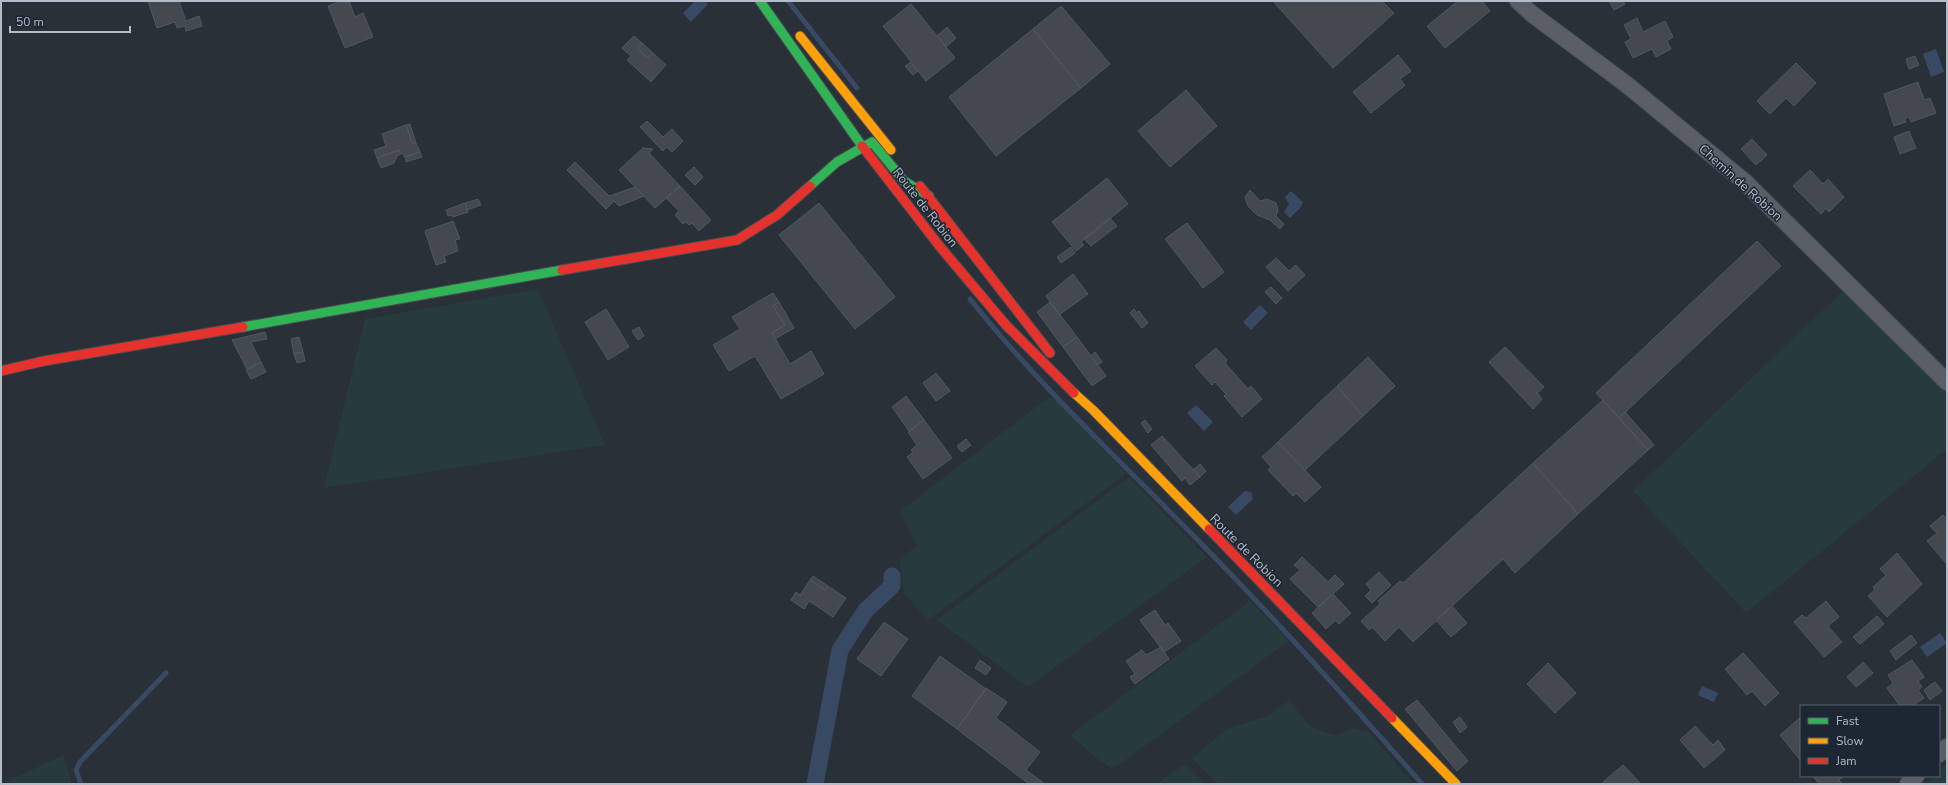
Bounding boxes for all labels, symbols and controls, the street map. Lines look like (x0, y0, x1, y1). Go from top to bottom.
scale bar (10, 8, 130, 34)
text: 50 m (16, 14, 44, 30)
street label: Chemin de Robion (1695, 140, 1786, 225)
street label: Route de Robion (888, 164, 962, 251)
street label: Route de Robion (1206, 510, 1287, 591)
legend (1800, 705, 1940, 777)
text: Fast (1836, 713, 1859, 729)
text: Slow (1836, 733, 1864, 749)
text: Jam (1835, 753, 1857, 769)

